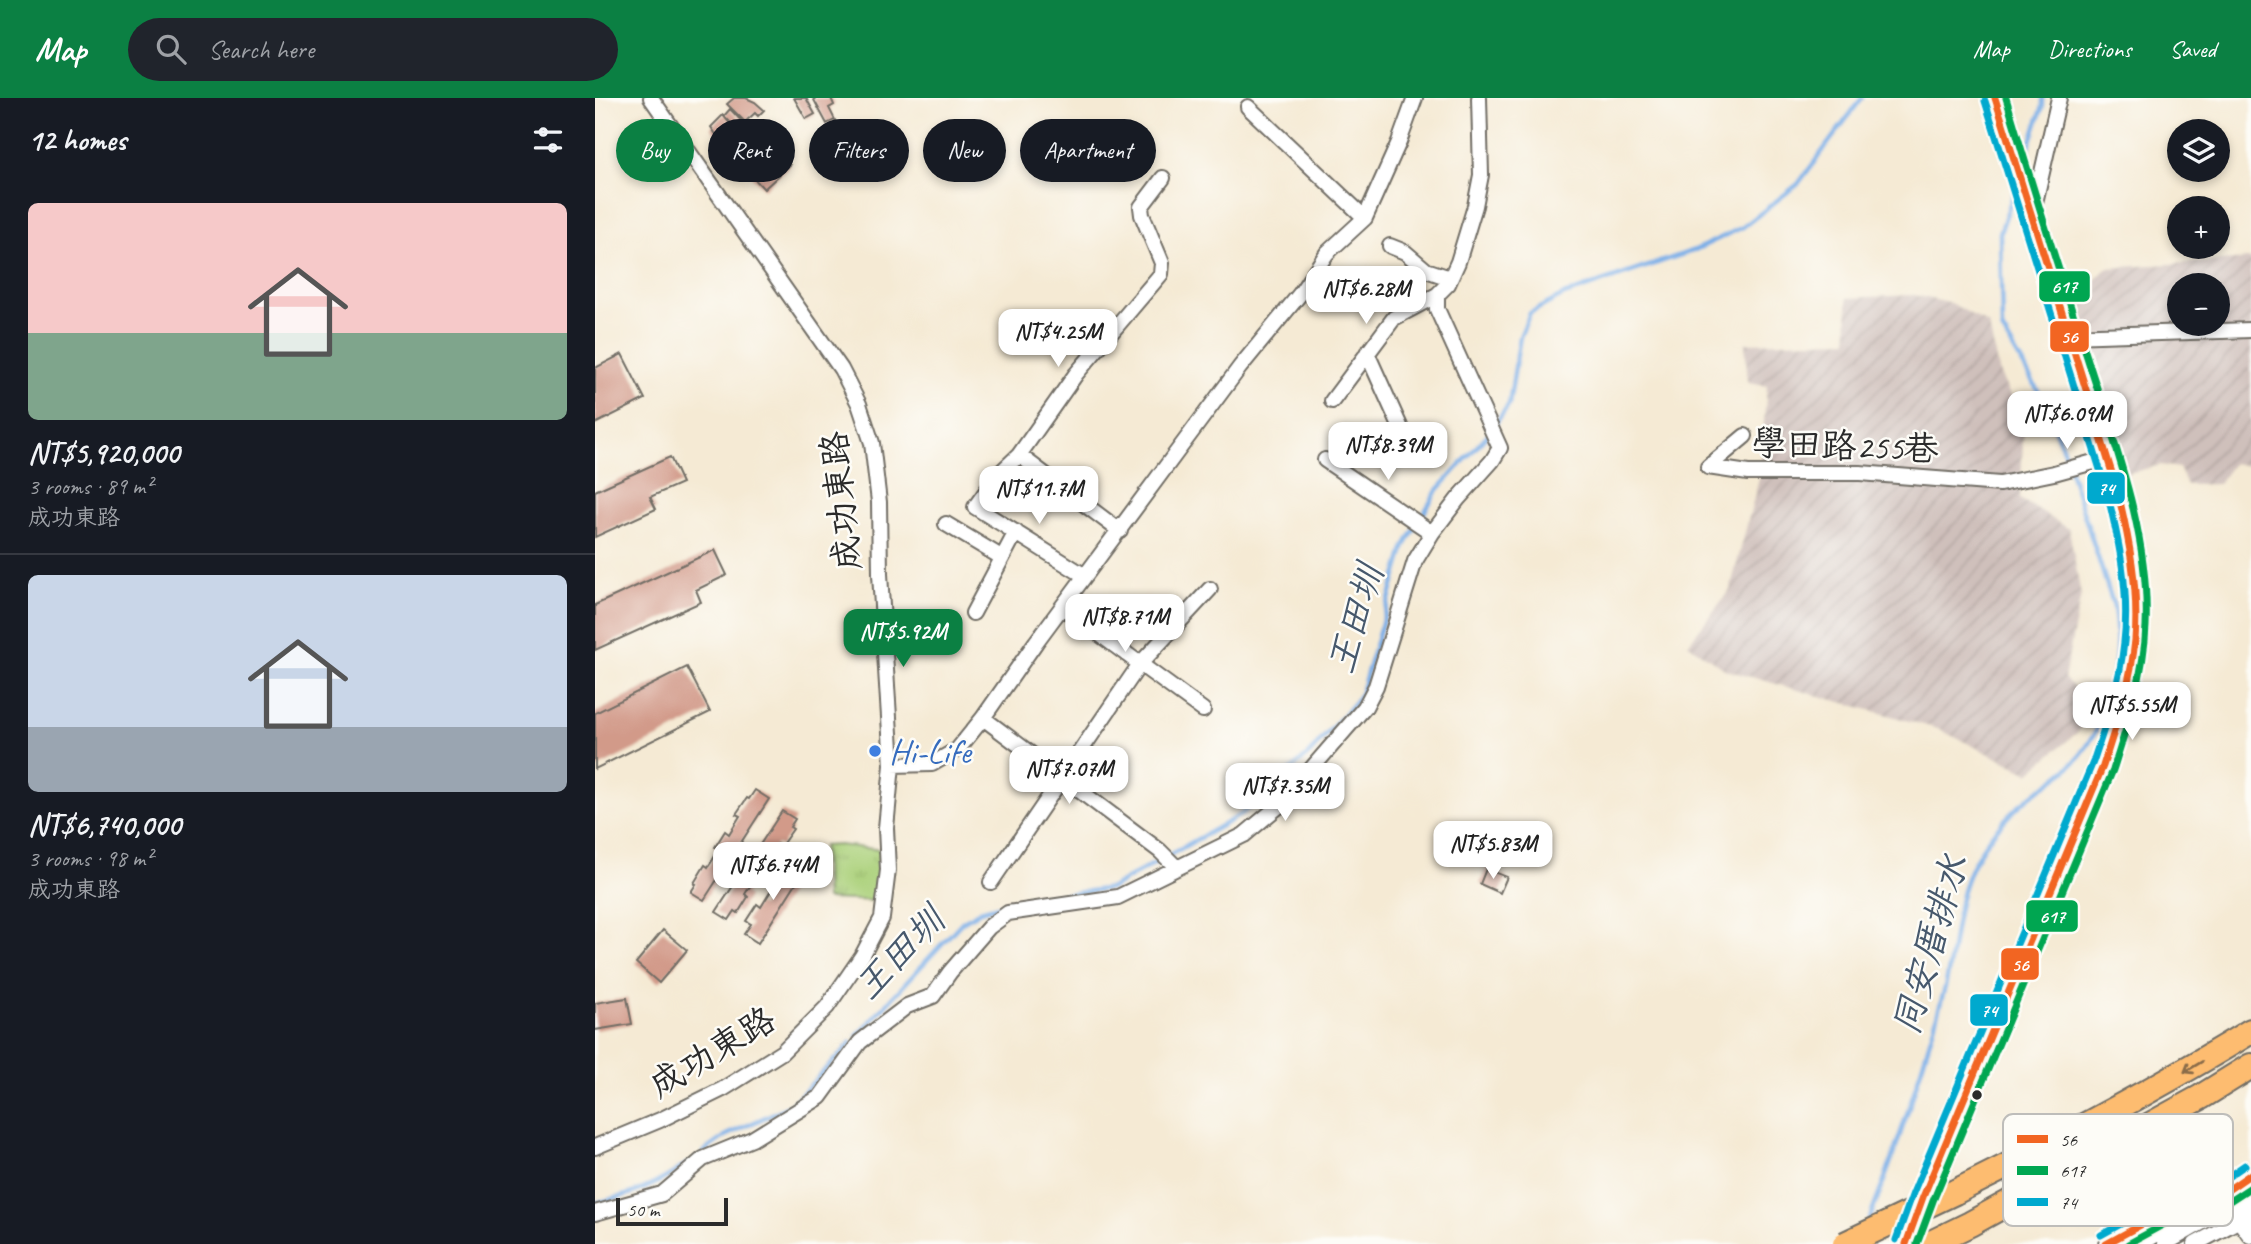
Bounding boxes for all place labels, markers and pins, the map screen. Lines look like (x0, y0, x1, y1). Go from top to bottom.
pin: NT$6.28M (1294, 266, 1438, 326)
pin: NT$4.25M (986, 310, 1130, 369)
pin: NT$6.09M (1995, 392, 2139, 451)
pin: NT$8.39M (1316, 422, 1460, 482)
pin: NT$11.7M (967, 466, 1111, 526)
pin: NT$8.71M (1053, 594, 1197, 654)
pin: NT$5.92M (831, 610, 975, 669)
pin: NT$5.55M (2060, 682, 2204, 742)
place label: Hi-Life (889, 729, 973, 774)
marker: Hi-Life (867, 743, 883, 759)
pin: NT$7.07M (997, 746, 1141, 806)
pin: NT$7.35M (1213, 764, 1357, 823)
pin: NT$5.83M (1421, 822, 1565, 881)
pin: NT$6.74M (701, 842, 845, 902)
unlabelled marker (1970, 1088, 1984, 1102)

